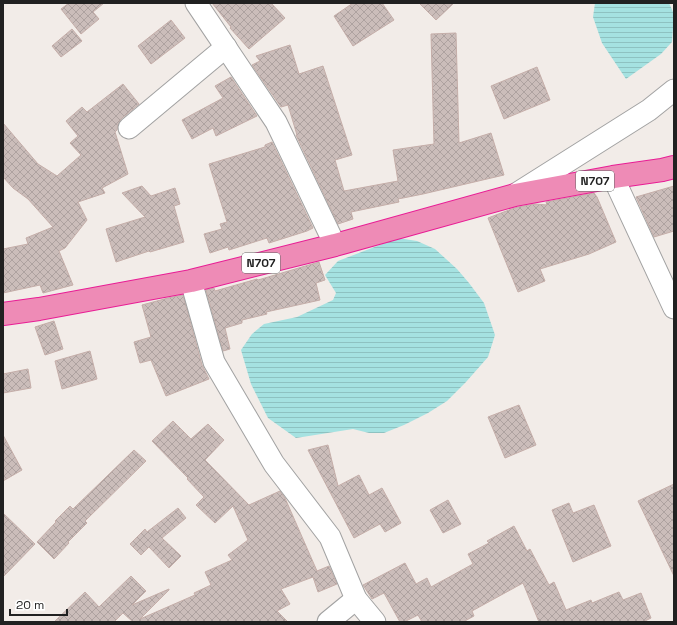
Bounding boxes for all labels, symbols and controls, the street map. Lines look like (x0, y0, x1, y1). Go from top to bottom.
road number: N707 (576, 171, 614, 191)
road number: N707 (242, 253, 280, 273)
scale bar (10, 591, 67, 617)
text: 20 m (16, 597, 44, 613)

